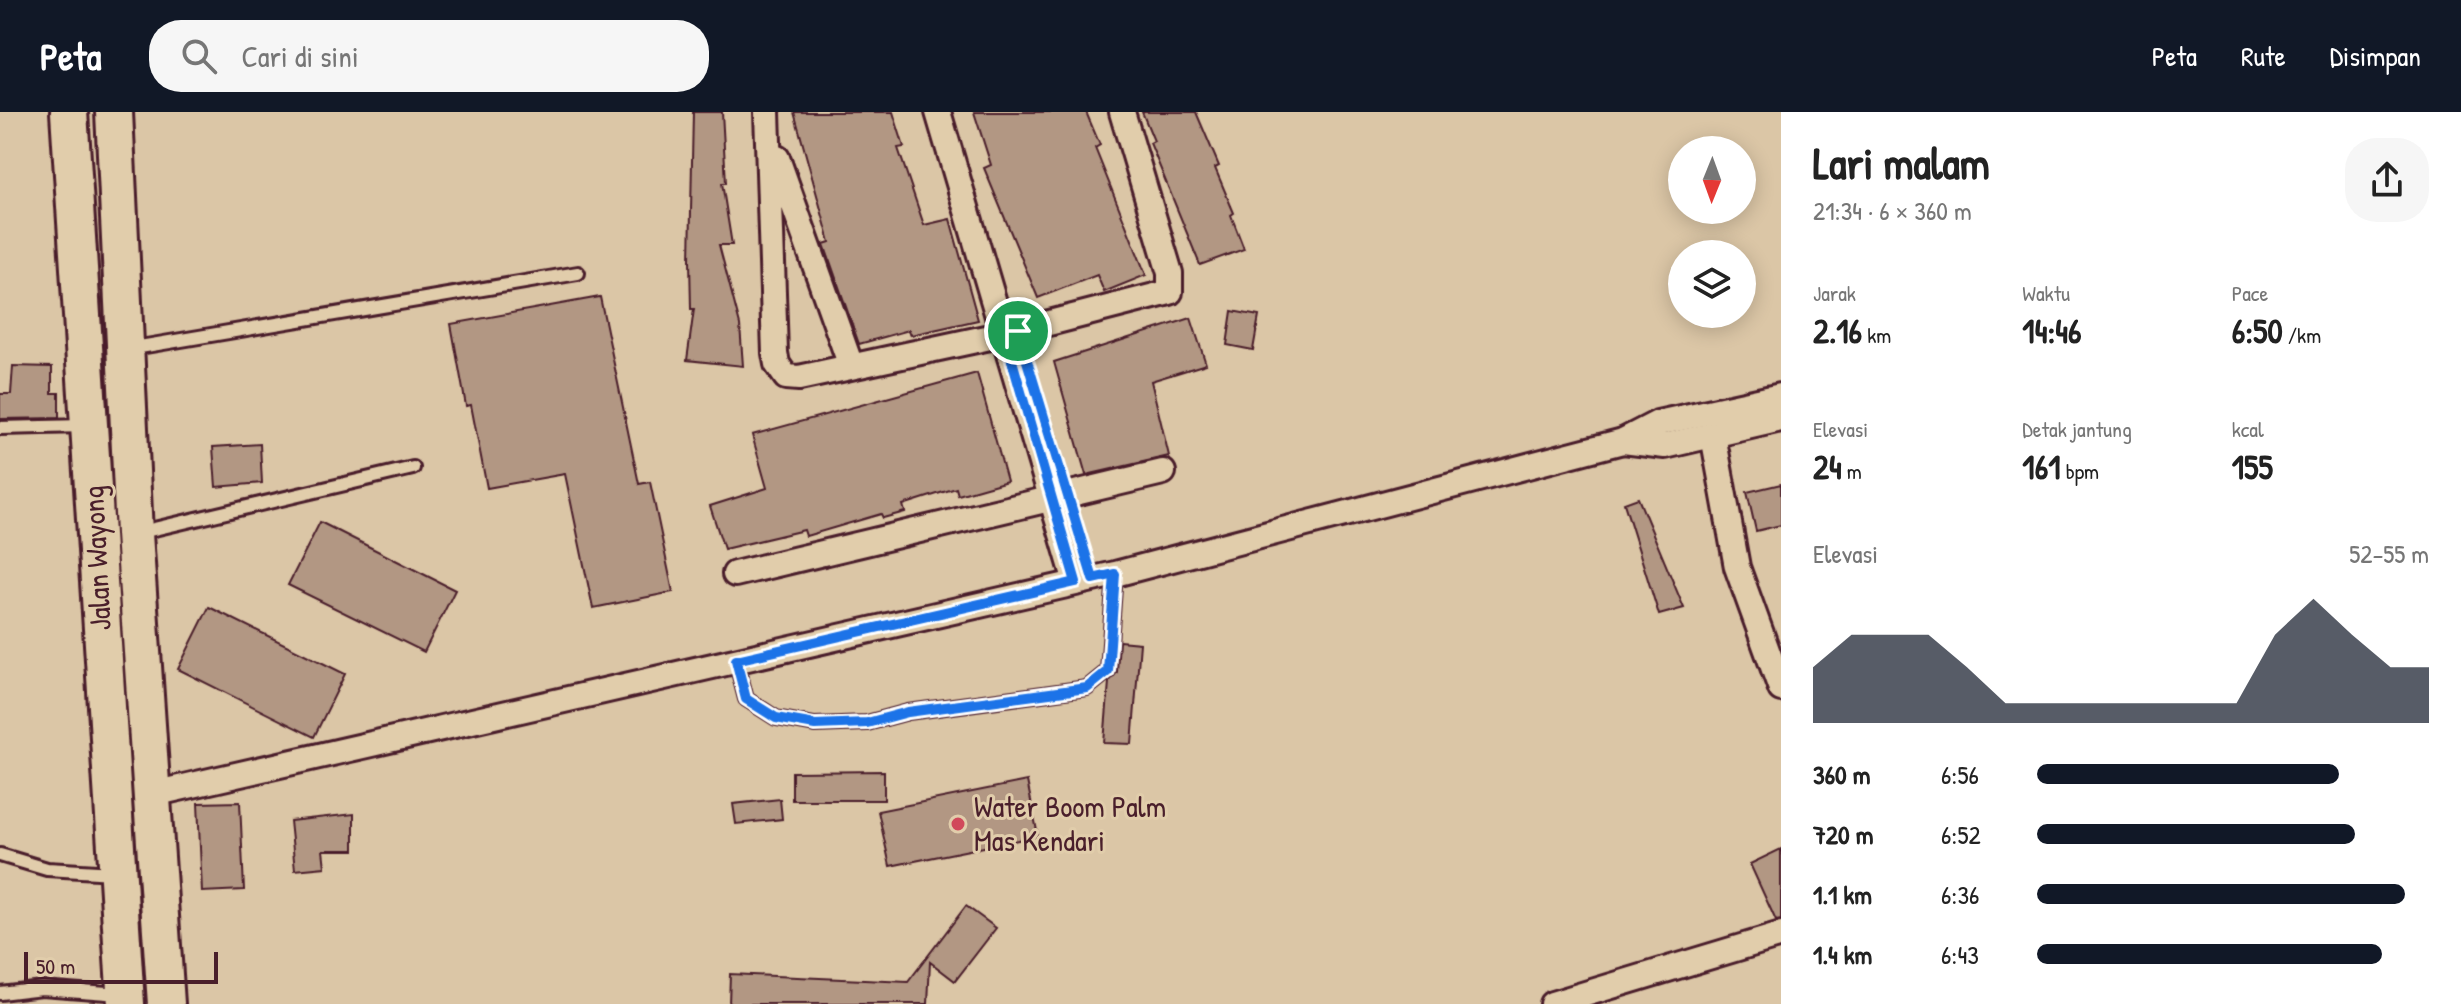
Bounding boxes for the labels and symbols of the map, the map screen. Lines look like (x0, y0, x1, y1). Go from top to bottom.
north arrow (1668, 136, 1756, 224)
pin (984, 297, 1052, 365)
street label: Jalan Wayong (72, 485, 120, 631)
place label: Water Boom Palm Mas Kendari (974, 786, 1166, 860)
marker: Water Boom Palm Mas Kendari (949, 815, 967, 833)
scale bar (24, 948, 218, 984)

